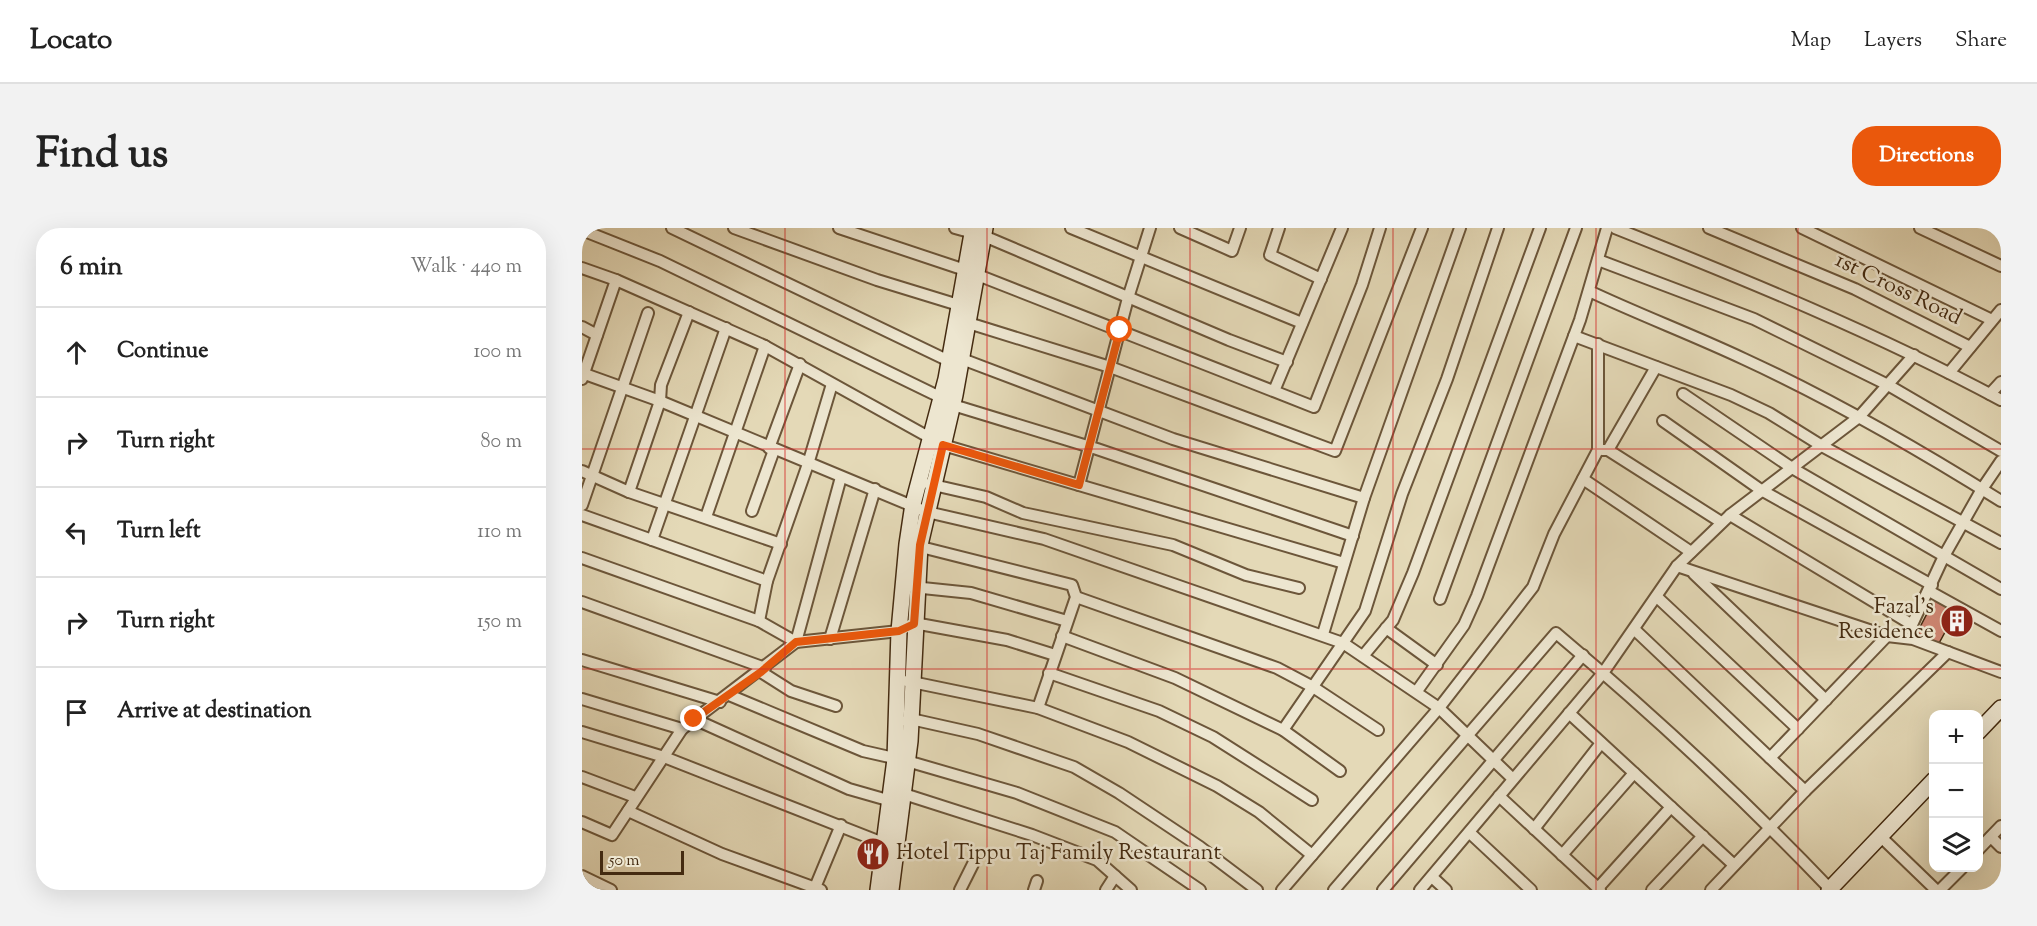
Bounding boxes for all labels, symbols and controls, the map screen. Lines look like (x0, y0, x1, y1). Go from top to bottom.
text: Locato (30, 21, 112, 61)
text: Map (1791, 26, 1831, 56)
text: Layers (1864, 26, 1922, 56)
text: Share (1955, 26, 2007, 56)
text: Find us (36, 126, 168, 186)
button: Directions (1852, 126, 2001, 186)
street label: 1st Cross Road (1829, 245, 1967, 335)
text: 6 min (60, 249, 123, 286)
text: Walk · 440 m (410, 253, 522, 282)
route start (1106, 316, 1132, 342)
icon: ahead (60, 336, 93, 369)
text: Continue (117, 336, 208, 368)
text: 100 m (473, 338, 522, 367)
icon: right (60, 426, 93, 459)
text: Turn right (117, 426, 214, 458)
text: 80 m (481, 428, 522, 457)
icon: left (60, 516, 93, 549)
text: Turn left (117, 516, 200, 548)
text: 110 m (477, 518, 522, 547)
place label: Fazal's Residence (1838, 592, 1934, 649)
building icon: Fazal's Residence (1939, 603, 1975, 639)
icon: right (60, 606, 93, 639)
text: Turn right (117, 606, 214, 638)
text: 150 m (477, 608, 522, 637)
icon: arrive (60, 696, 93, 729)
text: Arrive at destination (117, 696, 312, 728)
route end (680, 705, 706, 731)
map controls (1929, 710, 1983, 872)
button: + (1929, 710, 1983, 764)
button: − (1929, 764, 1983, 818)
button: layers (1929, 818, 1983, 872)
restaurant icon: Hotel Tippu Taj Family Restaurant (855, 836, 891, 872)
place label: Hotel Tippu Taj Family Restaurant (896, 838, 1221, 870)
scale bar (600, 848, 684, 876)
text: 50 m (609, 850, 640, 873)

